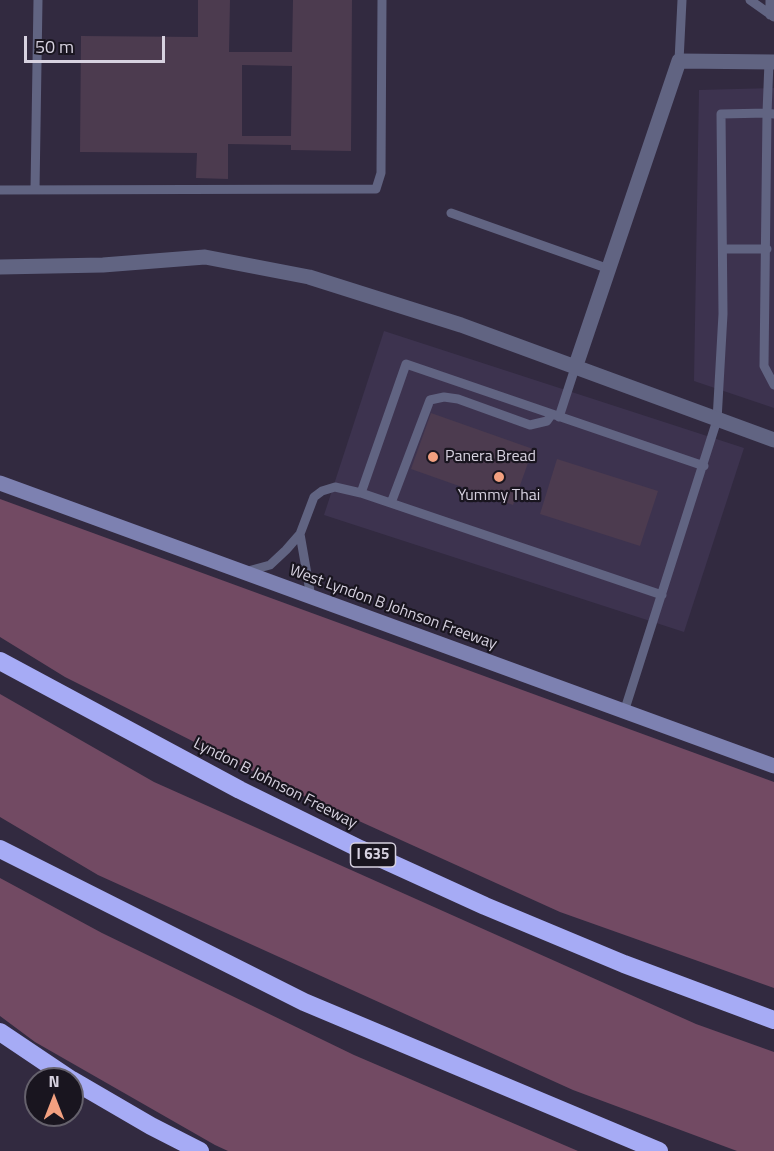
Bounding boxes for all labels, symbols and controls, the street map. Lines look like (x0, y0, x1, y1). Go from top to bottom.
scale bar (27, 24, 168, 62)
text: 50 m (35, 33, 74, 60)
place label: Panera Bread (445, 447, 536, 467)
marker: Panera Bread (426, 450, 440, 464)
marker: Yummy Thai (492, 470, 506, 484)
place label: Yummy Thai (458, 486, 540, 506)
street label: West Lyndon B Johnson Freeway (287, 561, 499, 655)
street label: Lyndon B Johnson Freeway (190, 734, 360, 834)
road number: I 635 (350, 843, 395, 867)
north arrow (24, 1067, 84, 1127)
text: N (48, 1069, 60, 1093)

